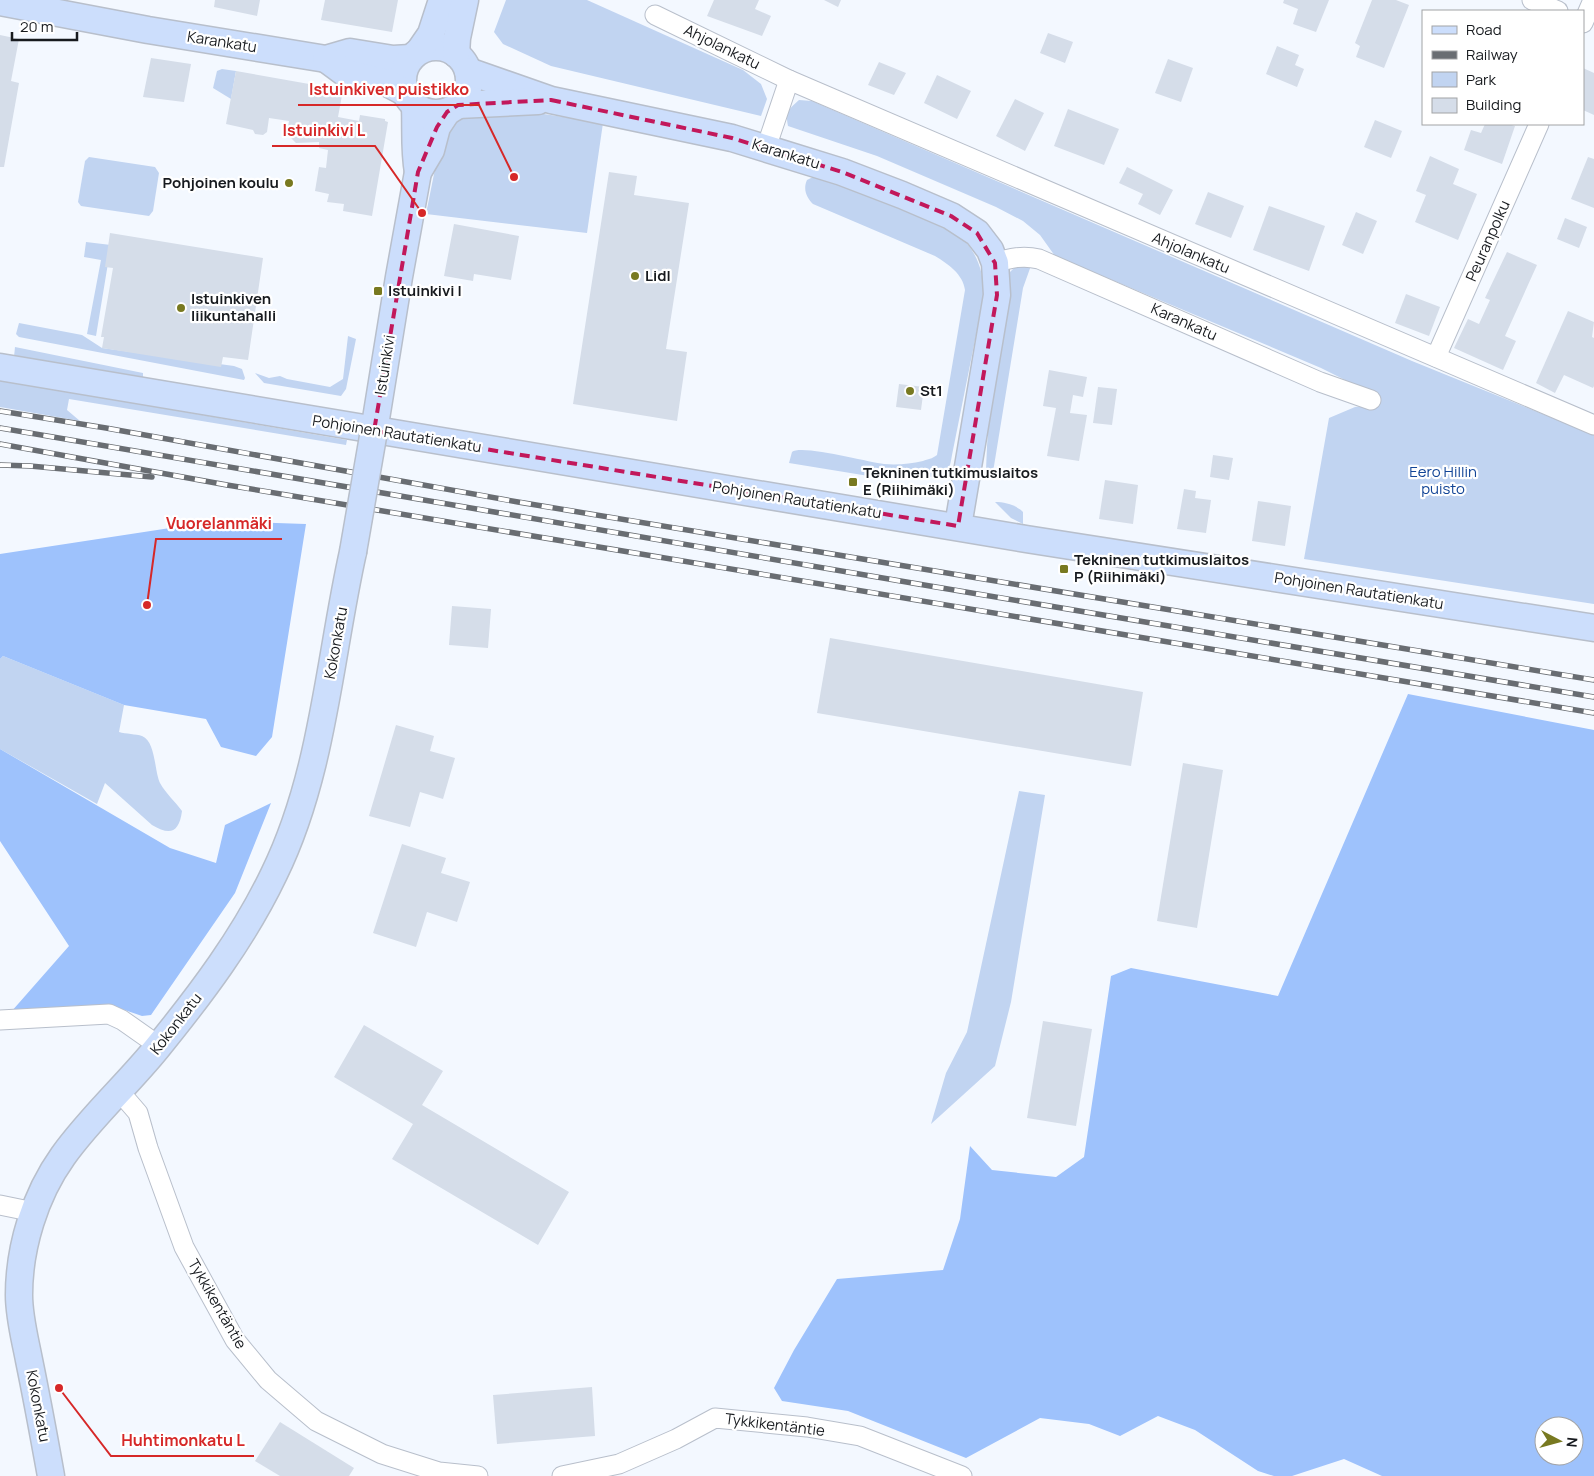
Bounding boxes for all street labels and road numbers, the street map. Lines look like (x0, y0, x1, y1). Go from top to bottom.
street label: Ahjolankatu (681, 19, 764, 74)
street label: Karankatu (186, 26, 258, 57)
street label: Karankatu (749, 133, 823, 174)
street label: Peuranpolku (1460, 197, 1515, 285)
street label: Ahjolankatu (1149, 227, 1233, 278)
street label: Karankatu (1148, 298, 1221, 345)
street label: Istuinkivi (369, 333, 400, 397)
street label: Pohjoinen Rautatienkatu (311, 410, 483, 457)
street label: Pohjoinen Rautatienkatu (711, 476, 883, 523)
street label: Pohjoinen Rautatienkatu (1273, 567, 1445, 614)
street label: Kokonkatu (319, 605, 352, 681)
street label: Kokonkatu (145, 988, 206, 1059)
street label: Tykkikentäntie (183, 1255, 252, 1353)
street label: Kokonkatu (21, 1368, 56, 1444)
street label: Tykkikentäntie (724, 1408, 826, 1441)

